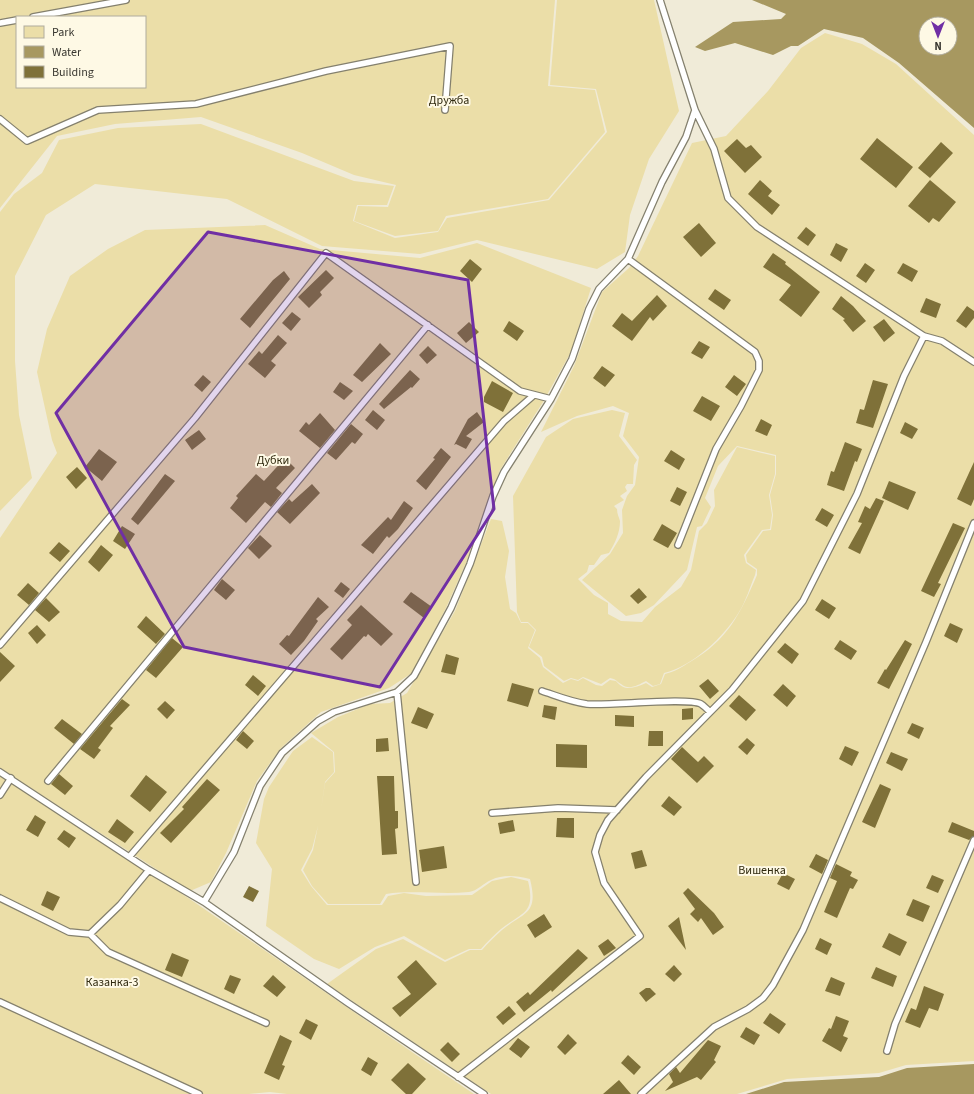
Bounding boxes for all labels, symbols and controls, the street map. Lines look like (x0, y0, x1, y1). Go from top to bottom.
legend (16, 16, 146, 88)
north arrow (918, 16, 958, 56)
text: Park (52, 24, 74, 41)
text: N (934, 38, 942, 53)
text: Water (52, 44, 82, 61)
text: Building (52, 64, 94, 81)
park label: Дружба (429, 92, 469, 109)
park label: Дубки (257, 452, 289, 469)
park label: Вишенка (738, 862, 786, 879)
park label: Казанка-3 (86, 974, 138, 991)

